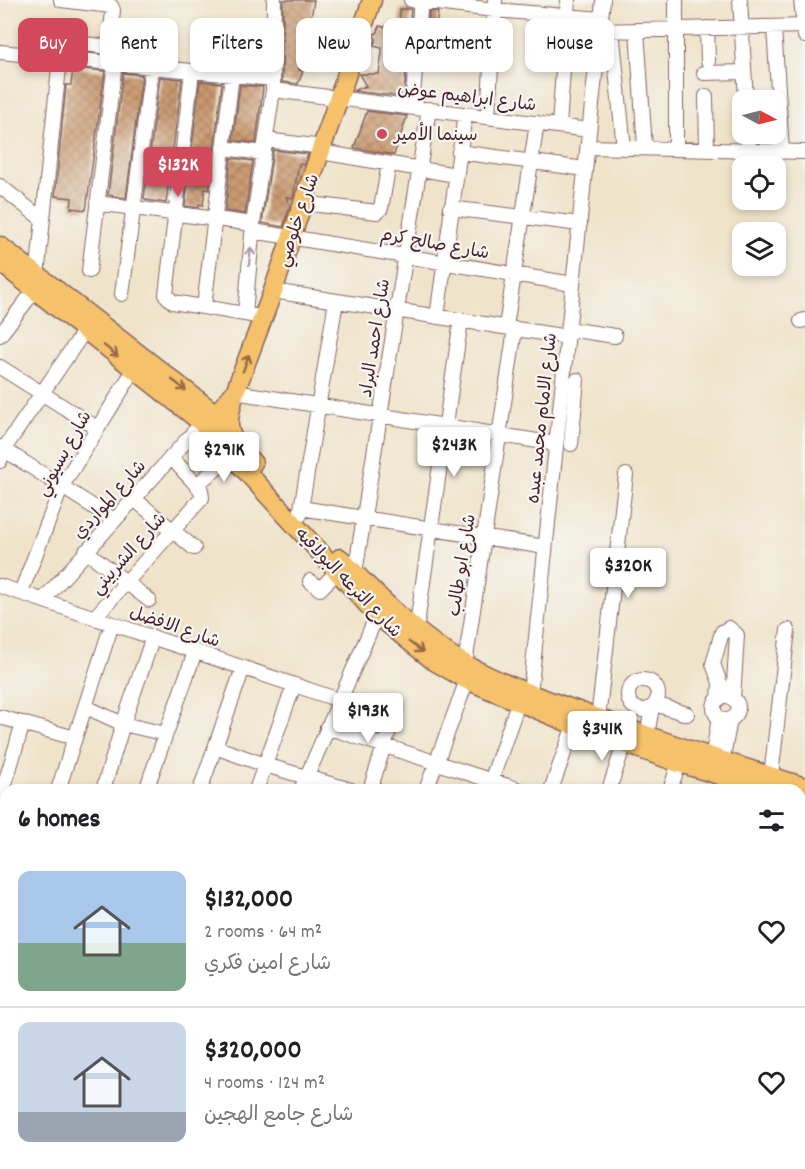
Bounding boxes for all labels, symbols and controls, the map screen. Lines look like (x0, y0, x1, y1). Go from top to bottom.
chip: Buy (18, 18, 88, 72)
chip: Rent (100, 18, 178, 72)
chip: Filters (190, 18, 284, 72)
chip: New (296, 18, 371, 72)
chip: Apartment (383, 18, 513, 72)
chip: House (525, 18, 614, 72)
street label: شارع ابراهيم عوض (396, 78, 537, 119)
north arrow (732, 90, 786, 144)
map controls (732, 90, 786, 276)
place label: سينما الأمير (392, 122, 478, 149)
marker: سينما الأمير (375, 127, 389, 141)
pin: $132K (136, 147, 220, 198)
text: $132K (157, 152, 199, 180)
button: locate (732, 156, 786, 210)
street label: شارع خلوصي (272, 171, 328, 271)
button: layers (732, 222, 786, 276)
street label: شارع صالح كرم (378, 224, 491, 267)
one-way arrow (245, 246, 256, 266)
street label: شارع احمد البراد (355, 277, 398, 399)
street label: شارع الامام محمد عبده (522, 332, 565, 505)
one-way arrow (103, 345, 119, 358)
one-way arrow (241, 354, 252, 373)
one-way arrow (171, 379, 187, 392)
street label: شارع بسيوني (31, 407, 100, 502)
pin: $243K (412, 427, 496, 478)
pin: $291K (182, 432, 266, 483)
text: $243K (431, 432, 477, 460)
text: $291K (203, 437, 245, 465)
street label: شارع المواردي (68, 455, 153, 546)
street label: شارع الشربيني (86, 508, 174, 602)
street label: شارع ابو طالب (443, 512, 484, 618)
street label: شارع الترعه البولاقيه (288, 523, 406, 644)
pin: $320K (586, 548, 670, 599)
text: $320K (604, 553, 652, 581)
street label: شارع الافضل (126, 601, 223, 656)
one-way arrow (407, 641, 423, 653)
pin: $193K (326, 693, 410, 744)
text: $193K (347, 698, 389, 726)
pin: $341K (560, 711, 644, 762)
text: $341K (582, 716, 622, 744)
text: 6 homes (18, 802, 100, 839)
icon: filters (755, 804, 788, 837)
text: $132,000 (204, 882, 293, 919)
icon: home (66, 895, 138, 967)
icon: heart (755, 915, 788, 948)
text: 2 rooms · 64 m² (204, 919, 322, 947)
text: شارع امين فكري (204, 951, 331, 979)
text: $320,000 (204, 1033, 302, 1070)
icon: home (66, 1046, 138, 1118)
icon: heart (755, 1066, 788, 1099)
text: 4 rooms · 124 m² (204, 1070, 325, 1098)
text: شارع جامع الهجين (204, 1102, 354, 1130)

